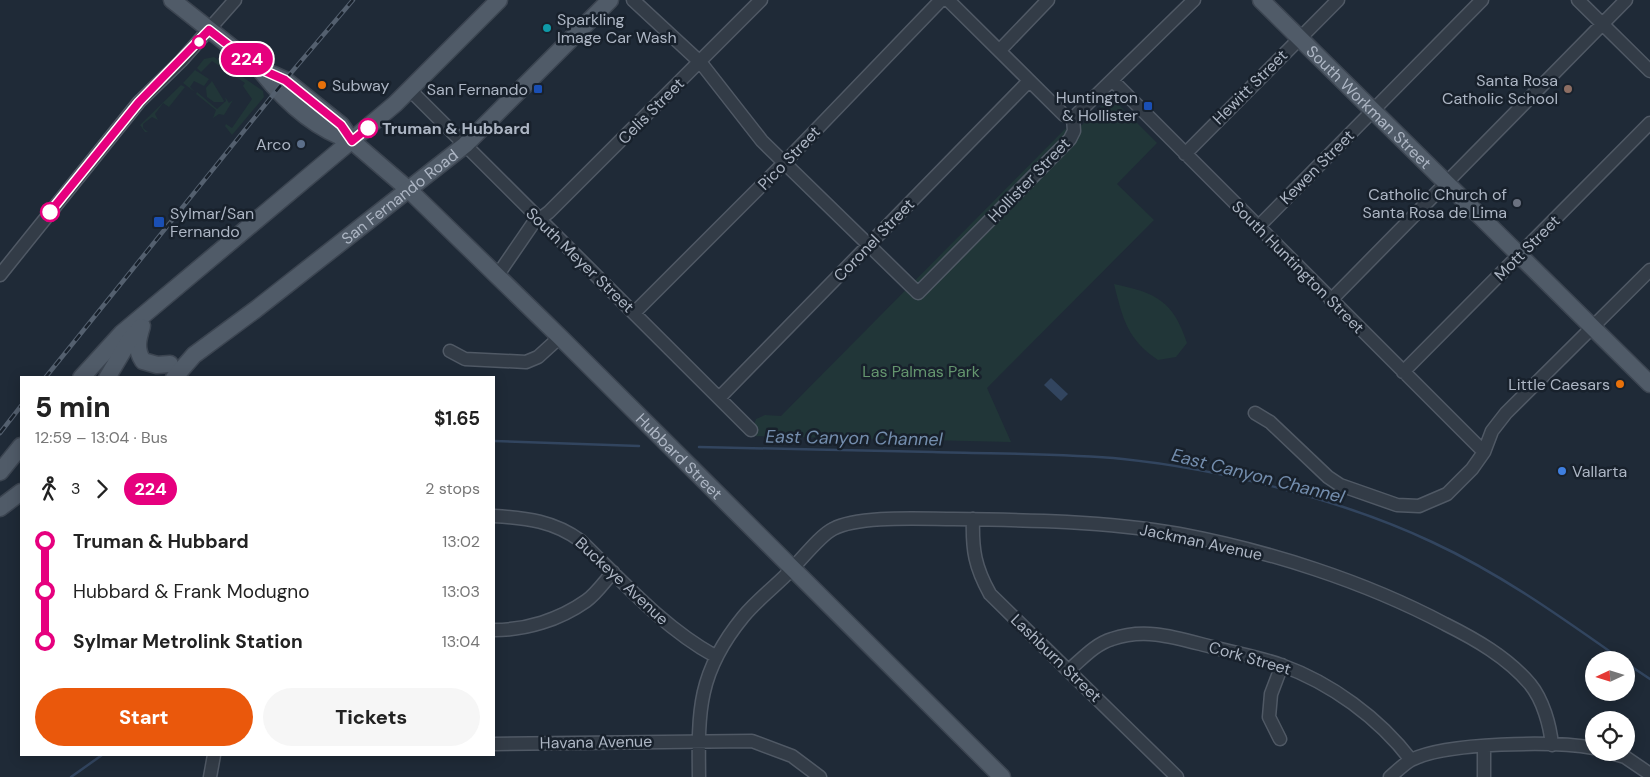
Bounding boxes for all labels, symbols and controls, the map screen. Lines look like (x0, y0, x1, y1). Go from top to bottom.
place label: Sparkling Image Car Wash (557, 9, 677, 48)
marker: Sparkling Image Car Wash (541, 22, 553, 34)
unlabelled marker (192, 35, 206, 49)
street label: South Workman Street (1302, 40, 1436, 173)
line badge: 224 (218, 43, 276, 75)
street label: Hewitt Street (1208, 45, 1292, 129)
text: 224 (231, 47, 263, 71)
place label: Santa Rosa Catholic School (1442, 70, 1558, 109)
street label: Celis Street (613, 73, 689, 149)
place label: Subway (332, 75, 390, 96)
marker: Subway (316, 79, 328, 91)
place label: San Fernando (427, 79, 528, 100)
marker: San Fernando (532, 83, 544, 95)
marker: Santa Rosa Catholic School (1562, 83, 1574, 95)
place label: Huntington & Hollister (1056, 87, 1138, 126)
marker: Huntington & Hollister (1142, 100, 1154, 112)
marker: Truman & Hubbard (358, 118, 378, 138)
place label: Truman & Hubbard (382, 118, 530, 139)
street label: Pico Street (753, 121, 825, 195)
street label: Kewen Street (1275, 125, 1359, 209)
street label: Hollister Street (983, 133, 1075, 227)
place label: Arco (256, 134, 291, 155)
marker: Arco (295, 138, 307, 150)
street label: San Fernando Road (337, 144, 462, 249)
place label: Catholic Church of Santa Rosa de Lima (1362, 184, 1507, 223)
street label: Coronel Street (829, 194, 919, 286)
street label: South Huntington Street (1227, 196, 1369, 338)
marker: Catholic Church of Santa Rosa de Lima (1511, 197, 1523, 209)
unlabelled marker (40, 202, 60, 222)
place label: Sylmar/San Fernando (170, 203, 254, 242)
street label: South Meyer Street (521, 203, 639, 317)
street label: Mott Street (1490, 211, 1564, 285)
marker: Sylmar/San Fernando (152, 215, 166, 229)
park label: Las Palmas Park (862, 361, 980, 382)
place label: Little Caesars (1508, 374, 1610, 395)
marker: Little Caesars (1614, 378, 1626, 390)
text: 5 min (35, 389, 111, 426)
text: $1.65 (434, 406, 480, 431)
street label: Hubbard Street (632, 408, 727, 504)
water label: East Canyon Channel (765, 424, 944, 452)
text: 12:59 – 13:04 · Bus (35, 427, 168, 448)
water label: East Canyon Channel (1169, 443, 1348, 509)
place label: Vallarta (1572, 461, 1627, 482)
marker: Vallarta (1556, 465, 1568, 477)
icon: walk (35, 475, 63, 503)
icon: forward (88, 475, 116, 503)
text: 224 (134, 477, 167, 501)
text: 3 (71, 478, 80, 499)
text: 2 stops (425, 478, 480, 499)
street label: Jackman Avenue (1138, 519, 1264, 565)
text: Truman & Hubbard (73, 529, 249, 554)
text: 13:02 (442, 531, 480, 552)
street label: Buckeye Avenue (571, 532, 673, 630)
text: Hubbard & Frank Modugno (73, 579, 309, 604)
text: 13:03 (442, 581, 480, 602)
street label: Lashburn Street (1006, 609, 1106, 707)
text: Sylmar Metrolink Station (73, 629, 303, 654)
text: 13:04 (442, 631, 480, 652)
street label: Cork Street (1206, 636, 1294, 680)
north arrow (1585, 651, 1635, 701)
map controls (1585, 651, 1635, 761)
button: Start (35, 688, 253, 746)
button: Tickets (263, 688, 480, 746)
button: locate (1585, 711, 1635, 761)
street label: Havana Avenue (540, 731, 652, 753)

